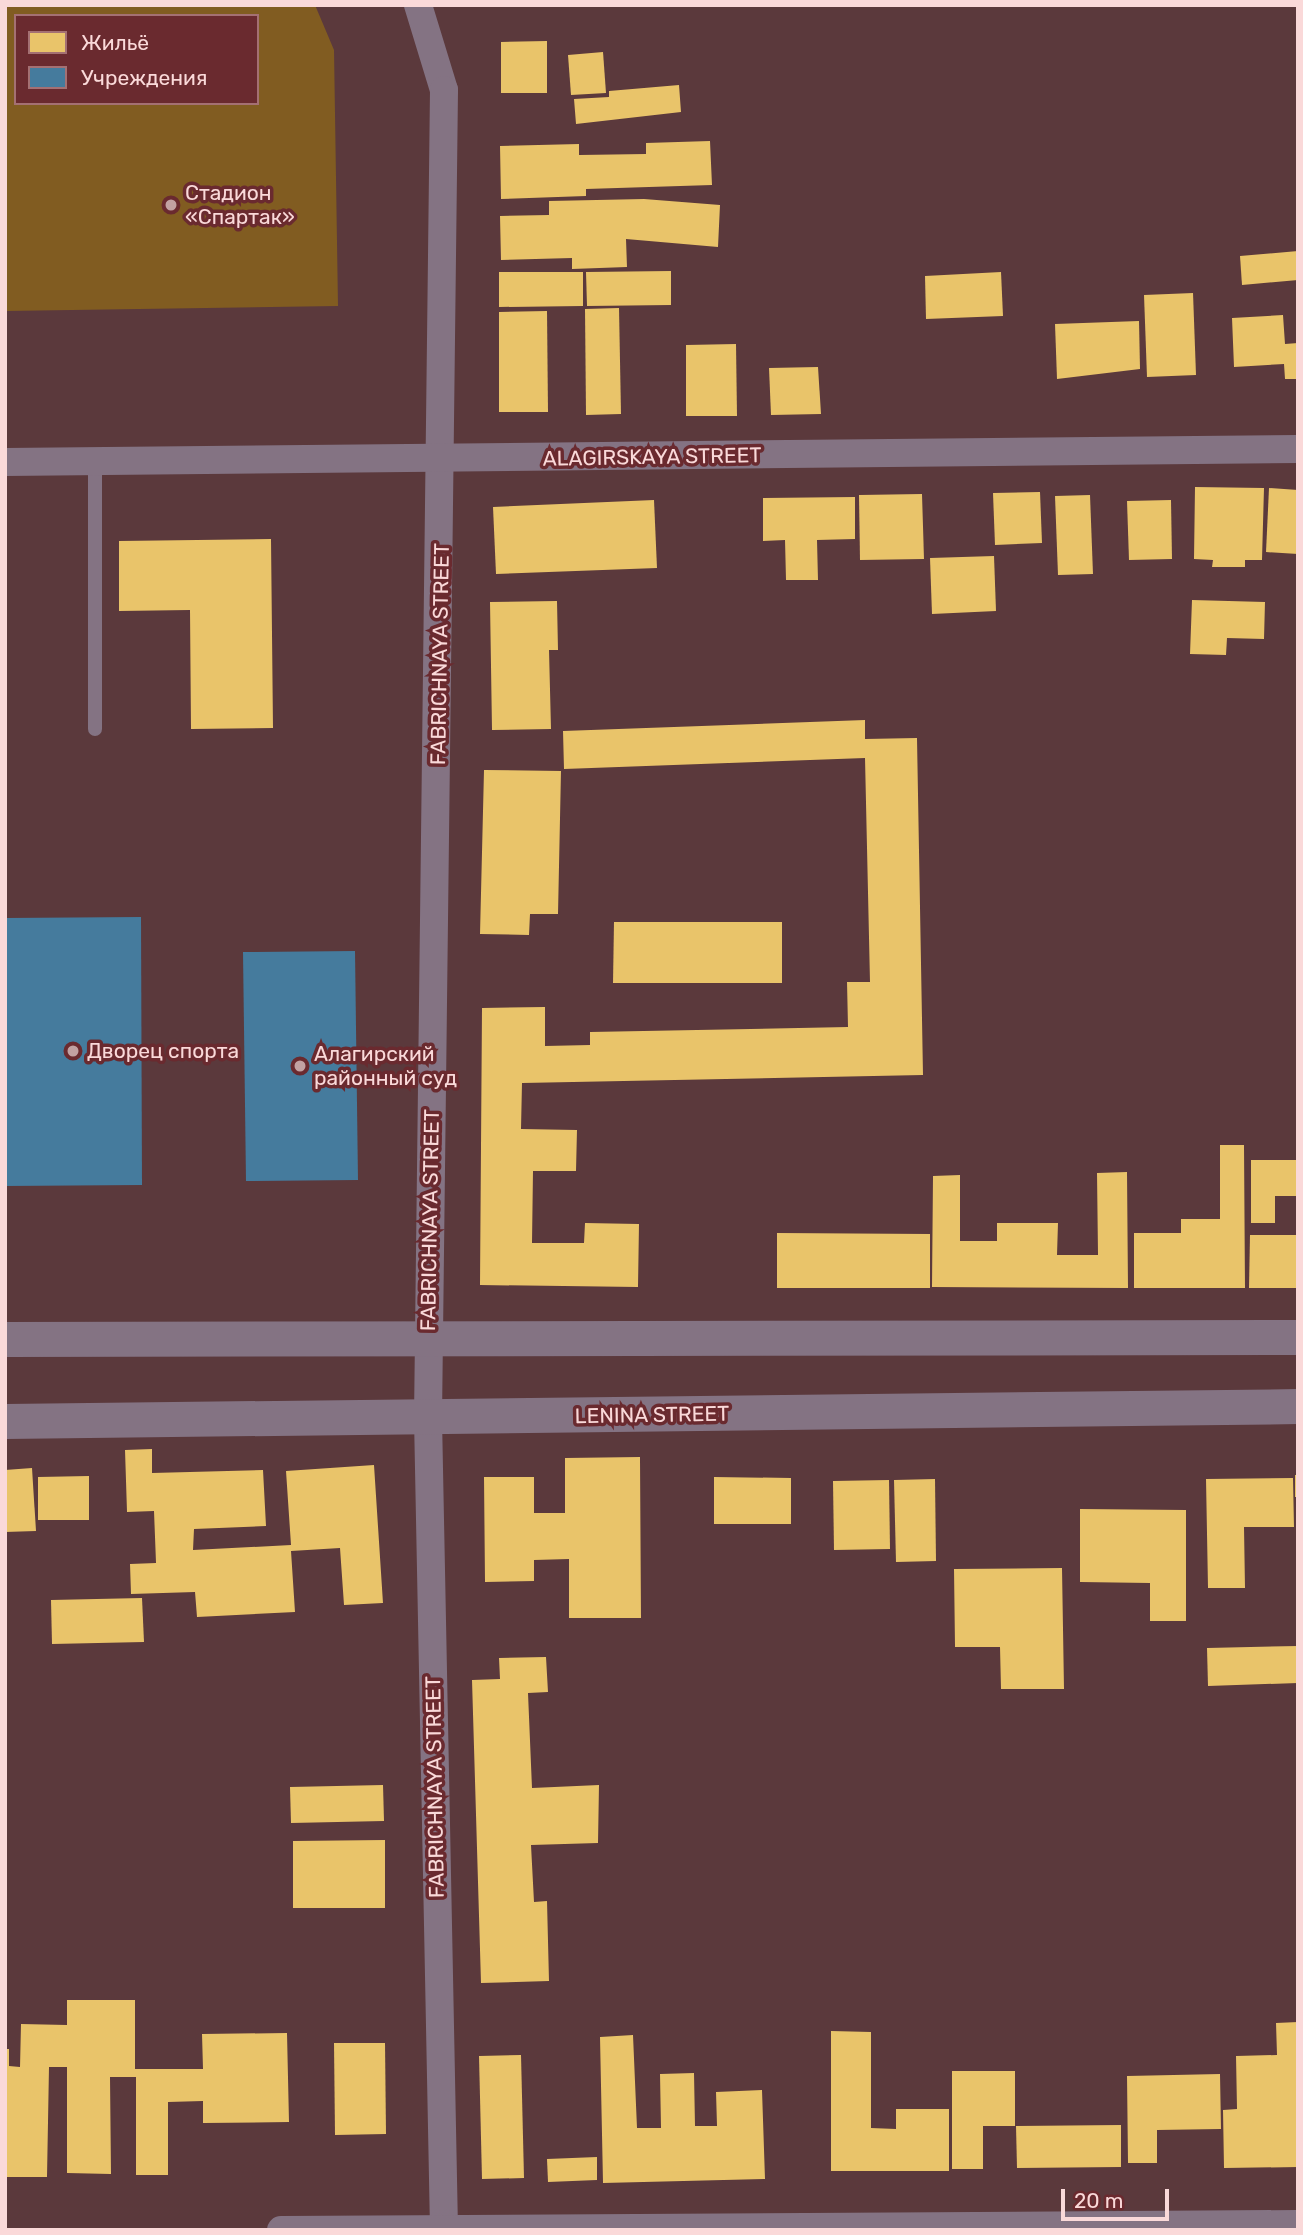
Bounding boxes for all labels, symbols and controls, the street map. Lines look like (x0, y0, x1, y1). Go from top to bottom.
legend (14, 14, 259, 105)
text: Жильё (81, 30, 149, 55)
text: Учреждения (81, 65, 207, 90)
place label: Стадион «Спартак» (185, 180, 295, 230)
marker: Стадион «Спартак» (163, 197, 179, 213)
street label: ALAGIRSKAYA STREET (542, 442, 762, 472)
street label: FABRICHNAYA STREET (425, 542, 455, 766)
place label: Дворец спорта (87, 1038, 239, 1064)
place label: Алагирский районный суд (314, 1041, 457, 1091)
marker: Дворец спорта (65, 1043, 81, 1059)
marker: Алагирский районный суд (292, 1058, 308, 1074)
street label: FABRICHNAYA STREET (415, 1108, 445, 1332)
street label: LENINA STREET (574, 1401, 730, 1429)
street label: FABRICHNAYA STREET (420, 1675, 450, 1899)
scale bar (1065, 2176, 1174, 2220)
text: 20 m (1074, 2188, 1123, 2213)

